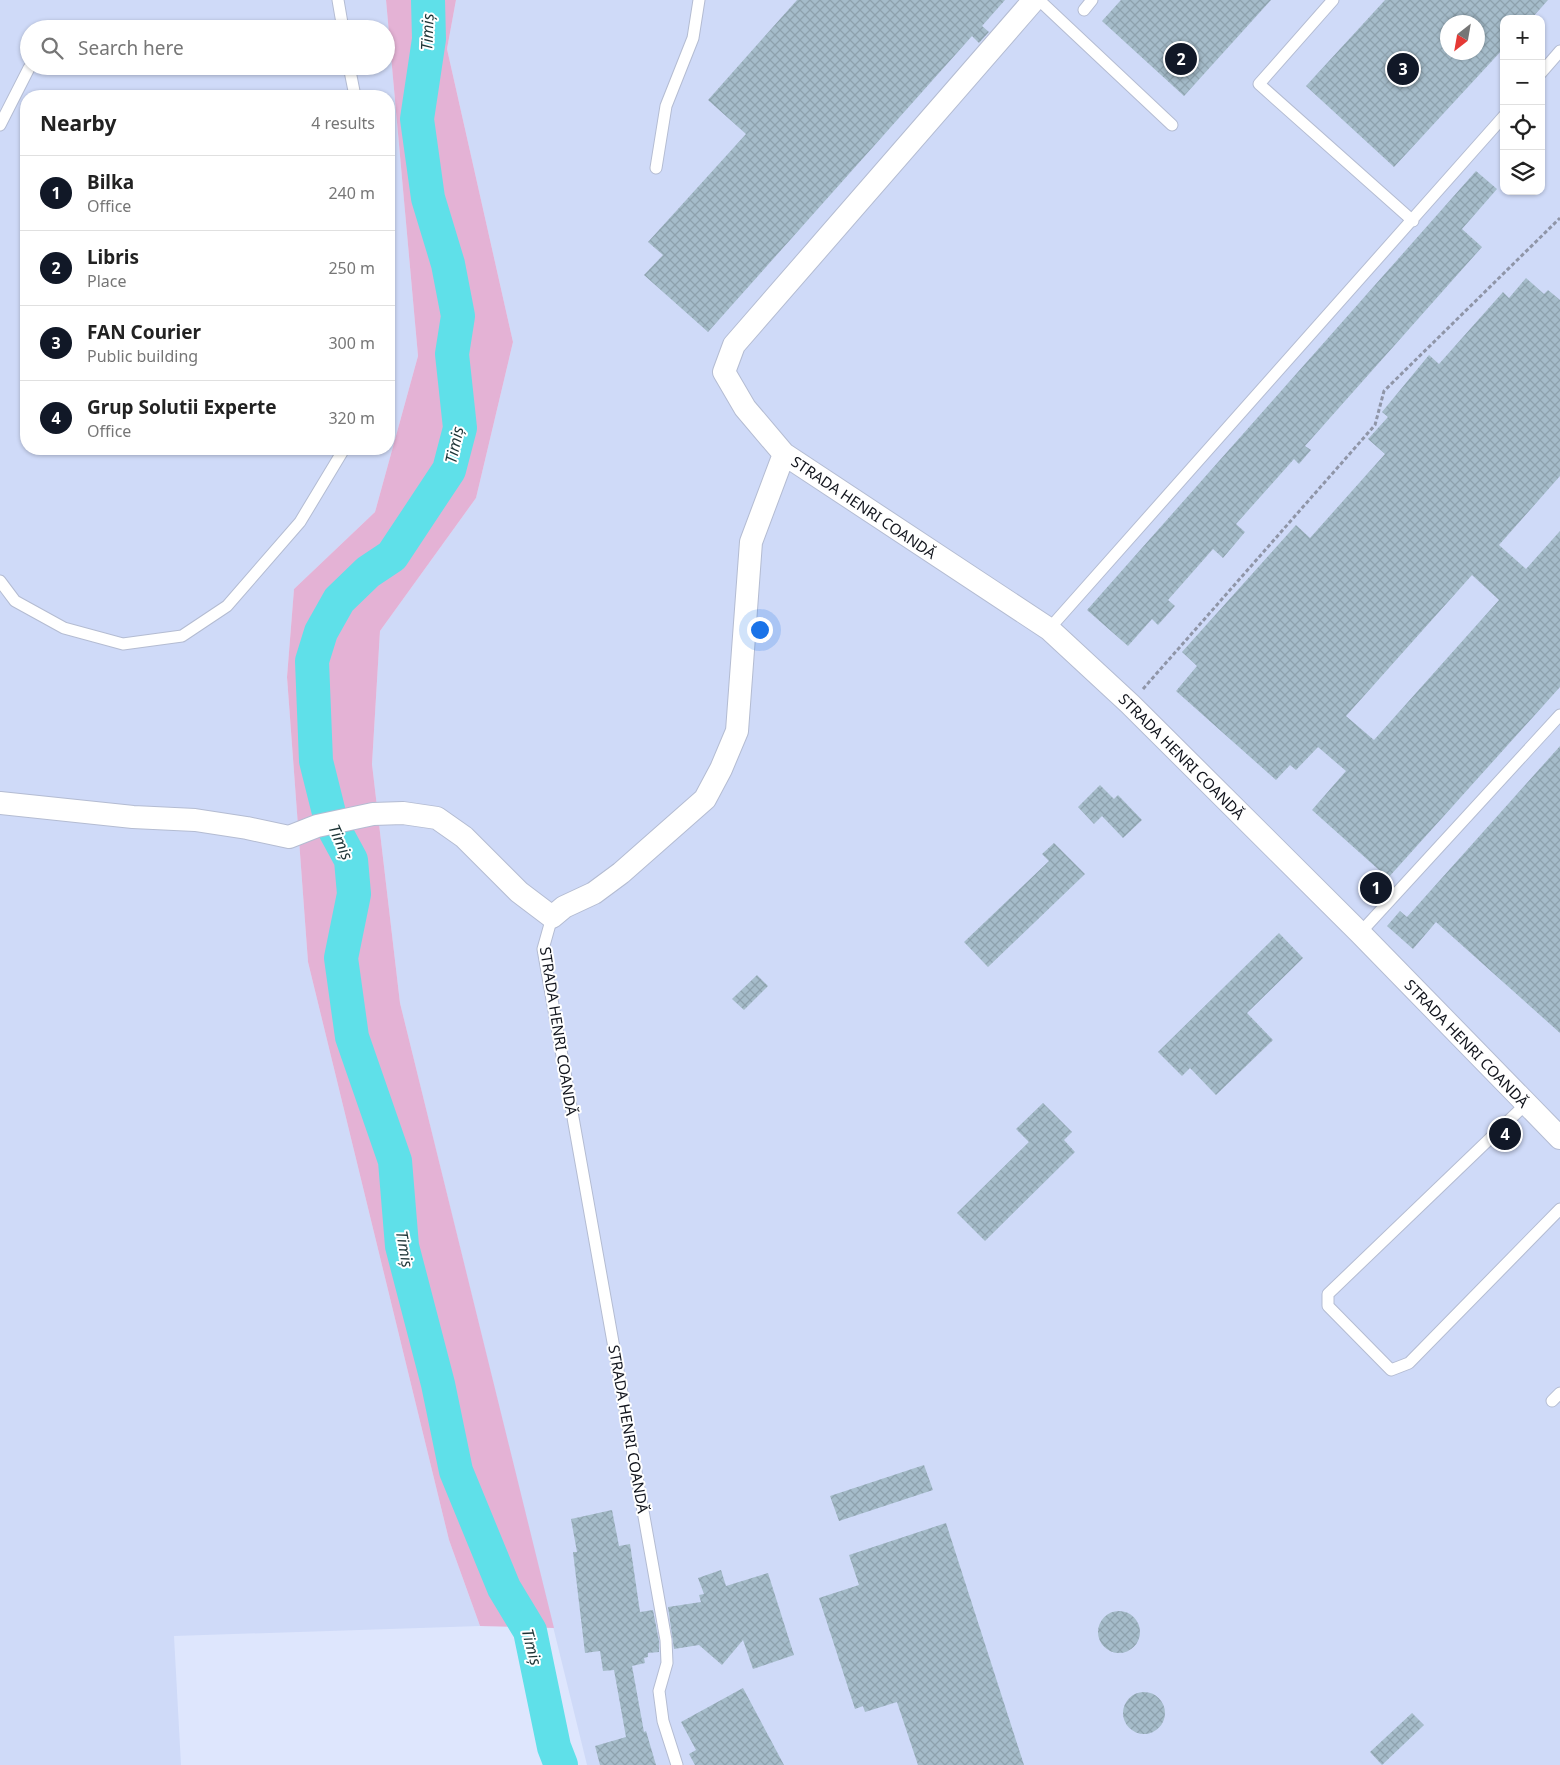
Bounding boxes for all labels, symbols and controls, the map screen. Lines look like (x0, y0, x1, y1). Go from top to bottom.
water label: Timiș (415, 13, 439, 51)
north arrow (1440, 15, 1485, 60)
map controls (1500, 15, 1545, 195)
button: + (1500, 15, 1545, 60)
search box (20, 20, 395, 75)
icon: search (38, 34, 66, 62)
text: Search here (78, 35, 184, 61)
pin: 2 (1165, 40, 1197, 78)
pin: 3 (1387, 50, 1419, 88)
button: − (1500, 60, 1545, 105)
button: locate (1500, 105, 1545, 150)
text: Nearby (40, 109, 116, 137)
text: 4 results (311, 112, 375, 134)
button: layers (1500, 150, 1545, 195)
text: Bilka (87, 169, 134, 195)
text: 1 (51, 182, 61, 204)
text: 240 m (328, 182, 375, 204)
text: Office (87, 195, 131, 217)
text: Libris (87, 244, 139, 270)
text: 2 (51, 257, 61, 279)
text: 250 m (328, 257, 375, 279)
text: Place (87, 270, 127, 292)
text: FAN Courier (87, 319, 201, 345)
text: 3 (51, 332, 61, 354)
text: 300 m (328, 332, 375, 354)
text: Public building (87, 345, 198, 367)
text: Grup Solutii Experte (87, 394, 277, 420)
text: 4 (51, 407, 61, 429)
text: 320 m (328, 407, 375, 429)
text: Office (87, 420, 131, 442)
water label: Timiș (439, 424, 469, 465)
street label: STRADA HENRI COANDĂ (788, 451, 941, 563)
your location (747, 617, 773, 643)
street label: STRADA HENRI COANDĂ (1115, 689, 1250, 824)
water label: Timiș (323, 821, 359, 864)
pin: 1 (1360, 869, 1392, 907)
street label: STRADA HENRI COANDĂ (536, 945, 582, 1117)
street label: STRADA HENRI COANDĂ (1401, 975, 1534, 1112)
pin: 4 (1489, 1115, 1521, 1153)
water label: Timiș (391, 1229, 419, 1269)
street label: STRADA HENRI COANDĂ (604, 1343, 654, 1515)
water label: Timiș (517, 1626, 547, 1668)

